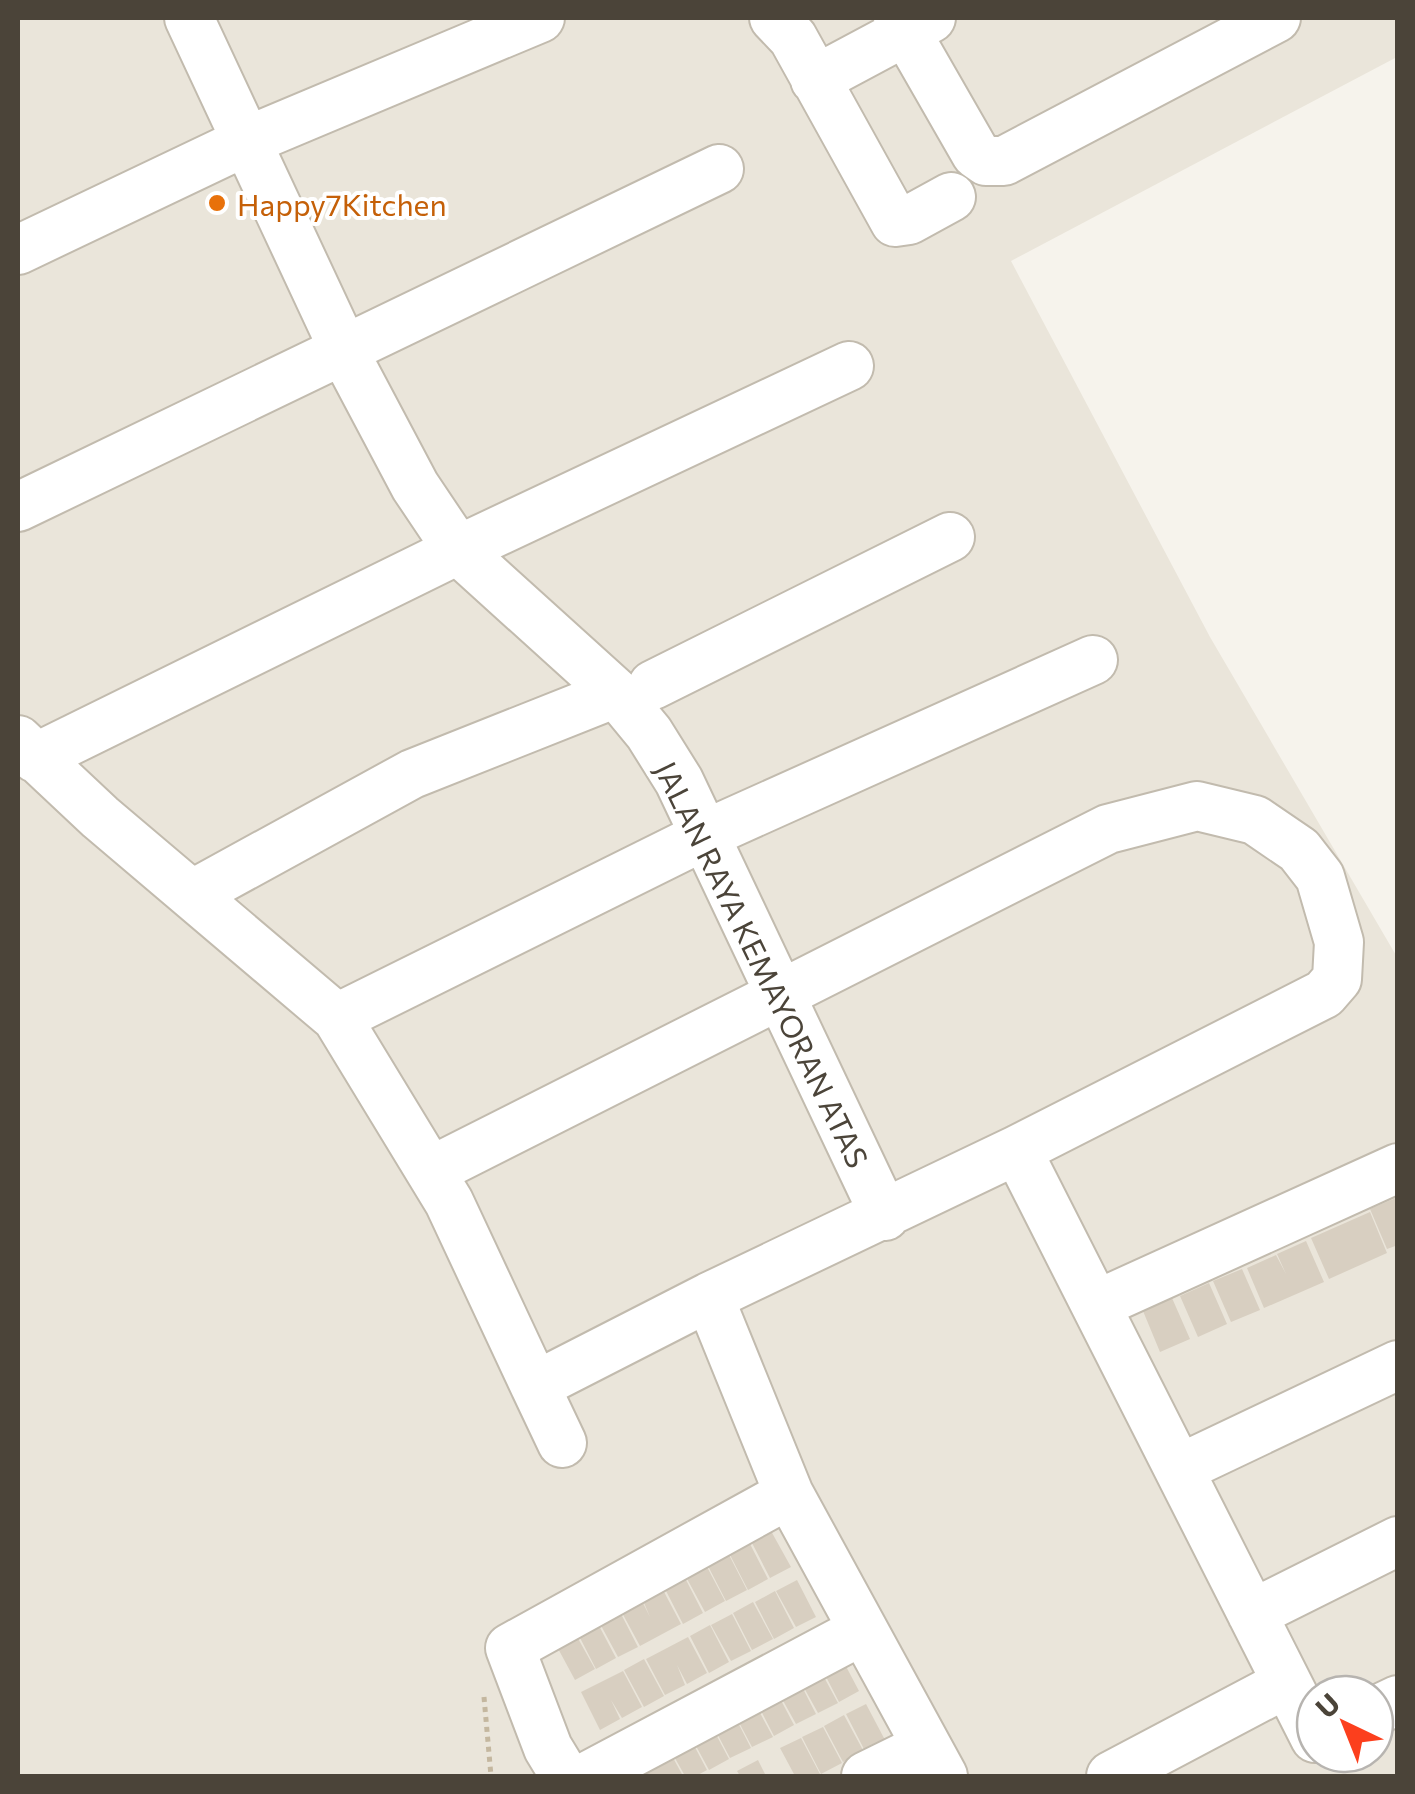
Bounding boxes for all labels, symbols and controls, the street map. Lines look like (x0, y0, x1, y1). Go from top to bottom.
place label: Happy7Kitchen (237, 185, 447, 222)
marker: Happy7Kitchen (206, 192, 228, 214)
street label: JALAN RAYA KEMAYORAN ATAS (648, 755, 878, 1173)
north arrow (1295, 1674, 1395, 1774)
text: U (1308, 1686, 1346, 1724)

